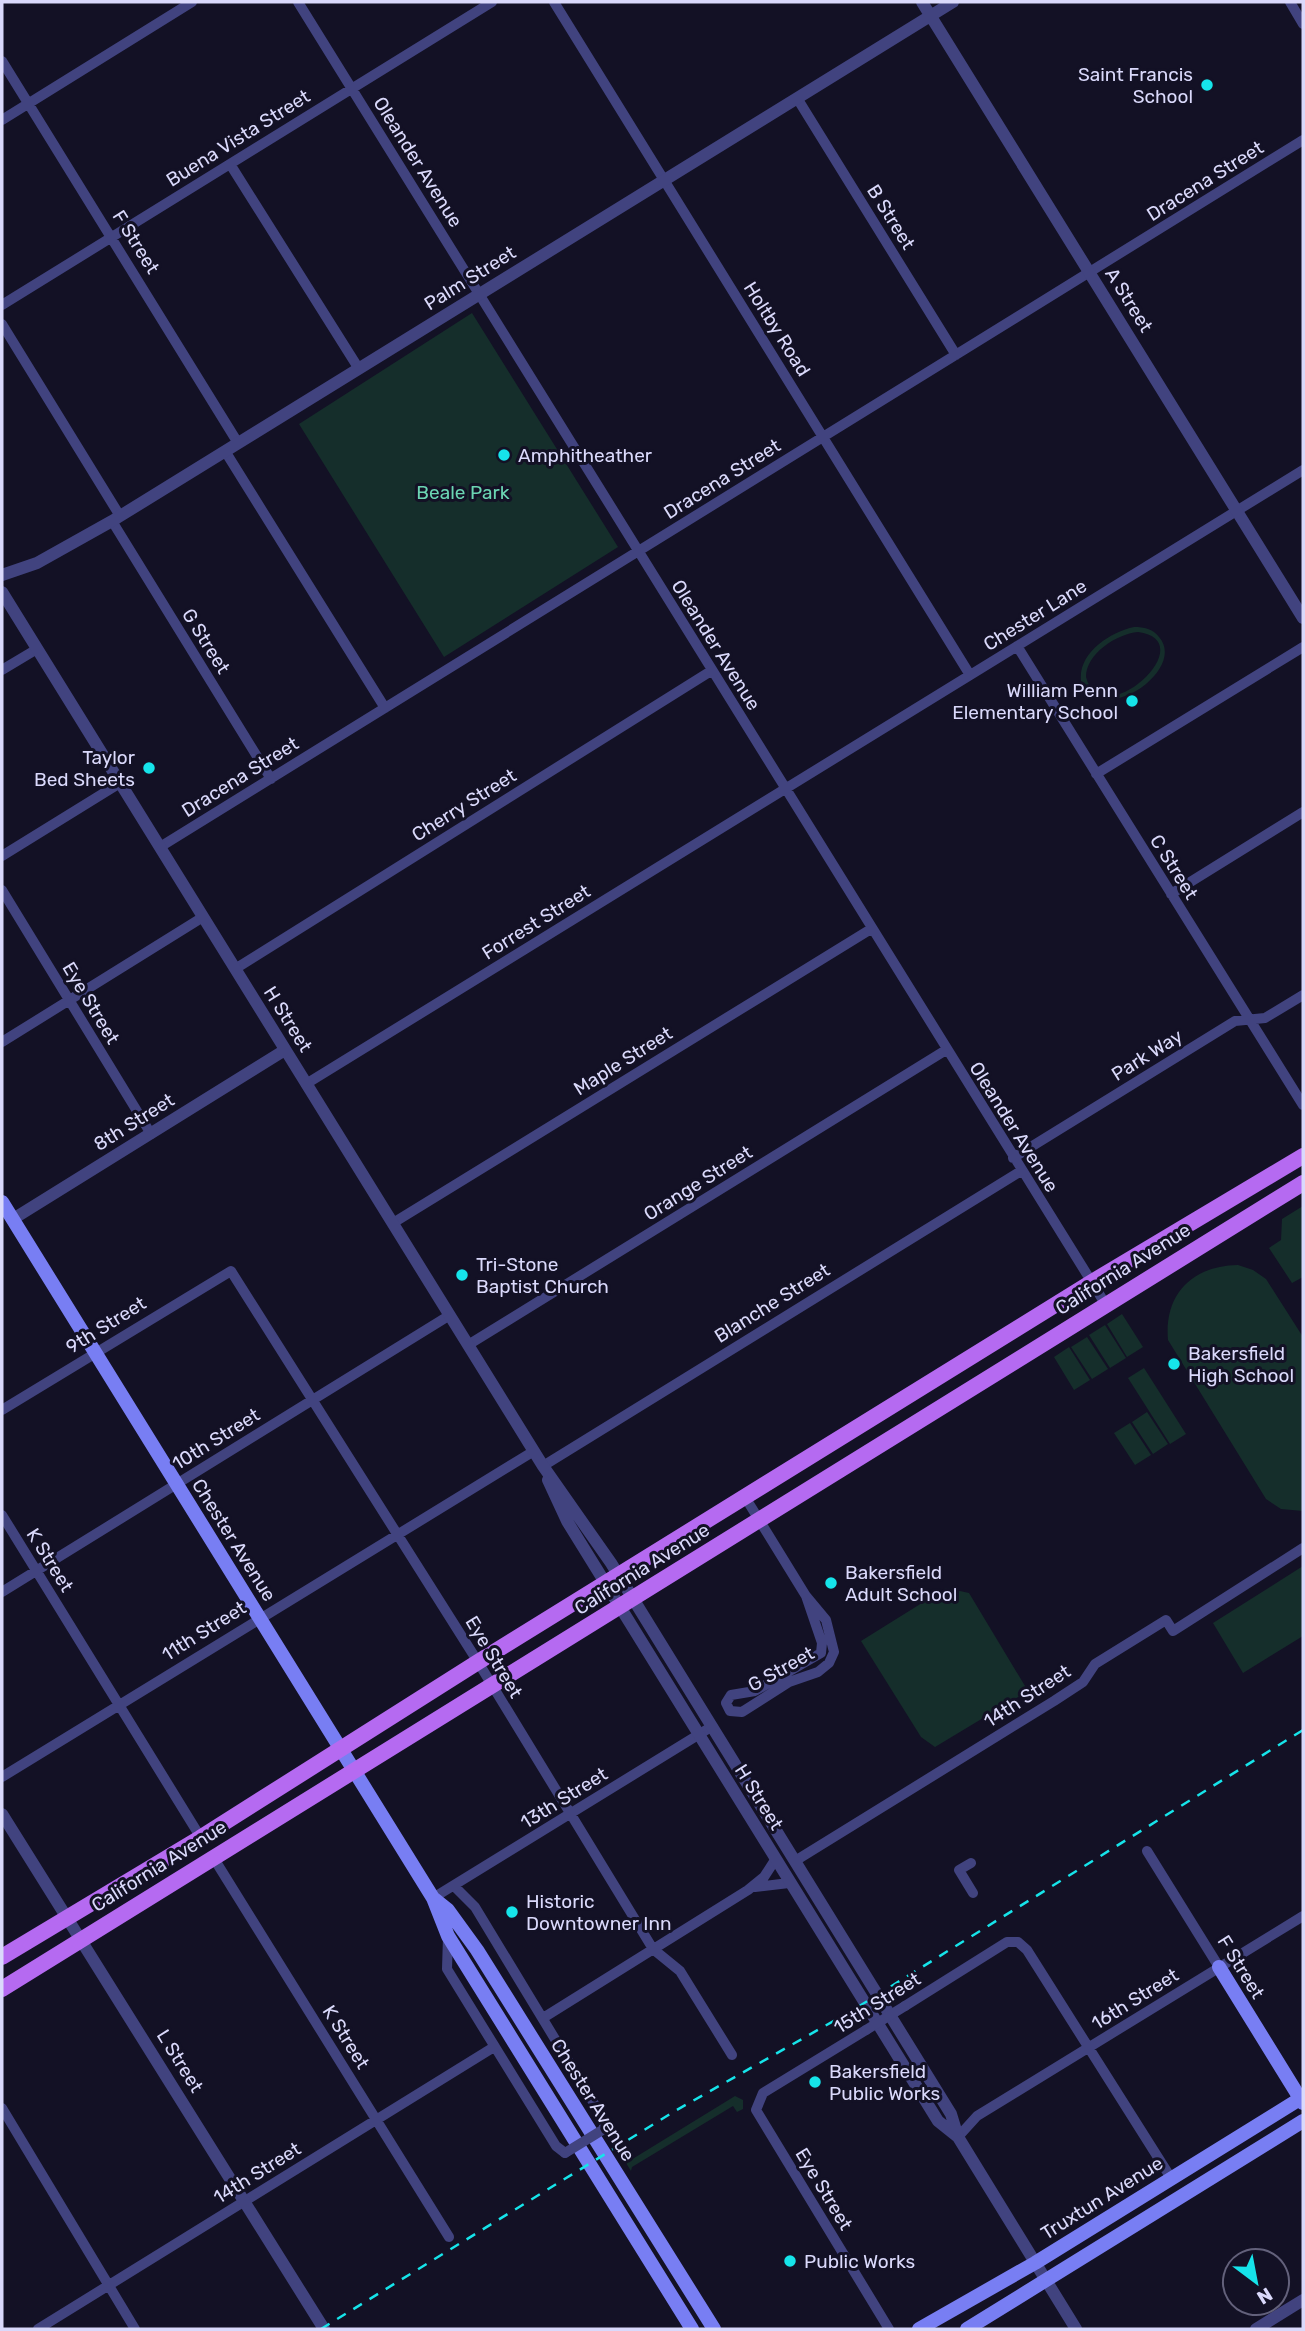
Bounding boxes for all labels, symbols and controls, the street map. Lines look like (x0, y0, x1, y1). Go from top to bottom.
place label: Saint Francis School (1078, 63, 1193, 108)
marker: Saint Francis School (1199, 77, 1215, 93)
street label: Buena Vista Street (162, 84, 315, 191)
street label: Oleander Avenue (369, 92, 467, 232)
street label: Dracena Street (1142, 136, 1268, 226)
street label: B Street (862, 180, 920, 254)
street label: F Street (108, 206, 165, 278)
street label: Palm Street (420, 240, 521, 315)
street label: A Street (1100, 263, 1158, 337)
street label: Holtby Road (739, 277, 815, 381)
street label: Dracena Street (659, 434, 785, 524)
place label: Amphitheather (518, 444, 653, 467)
marker: Amphitheather (496, 447, 512, 463)
park label: Beale Park (416, 481, 510, 504)
street label: Chester Lane (979, 574, 1091, 656)
street label: Oleander Avenue (667, 575, 765, 715)
street label: G Street (177, 604, 235, 678)
place label: William Penn Elementary School (952, 679, 1118, 724)
marker: William Penn Elementary School (1124, 693, 1140, 709)
street label: Dracena Street (177, 732, 303, 822)
place label: Taylor Bed Sheets (34, 746, 136, 791)
marker: Taylor Bed Sheets (141, 760, 157, 776)
street label: Cherry Street (407, 763, 521, 846)
street label: C Street (1145, 830, 1203, 904)
street label: Forrest Street (478, 879, 595, 964)
street label: Eye Street (58, 958, 125, 1049)
street label: H Street (259, 982, 317, 1057)
street label: Maple Street (570, 1021, 677, 1100)
street label: Park Way (1107, 1024, 1187, 1086)
street label: Oleander Avenue (965, 1057, 1063, 1197)
street label: 8th Street (89, 1088, 179, 1156)
street label: Orange Street (640, 1140, 757, 1225)
street label: California Avenue (1051, 1218, 1195, 1320)
place label: Tri-Stone Baptist Church (476, 1253, 609, 1298)
street label: Blanche Street (710, 1258, 834, 1348)
marker: Tri-Stone Baptist Church (454, 1267, 470, 1283)
street label: 9th Street (62, 1291, 151, 1359)
place label: Bakersfield High School (1188, 1342, 1294, 1387)
marker: Bakersfield High School (1166, 1356, 1182, 1372)
street label: 10th Street (168, 1403, 264, 1475)
street label: Chester Avenue (187, 1474, 281, 1606)
street label: California Avenue (570, 1518, 714, 1620)
street label: K Street (21, 1524, 79, 1597)
place label: Bakersfield Adult School (845, 1561, 957, 1606)
marker: Bakersfield Adult School (823, 1575, 839, 1591)
street label: 11th Street (158, 1596, 251, 1666)
street label: Eye Street (461, 1612, 528, 1703)
street label: G Street (744, 1641, 819, 1697)
street label: 14th Street (979, 1659, 1075, 1732)
street label: H Street (730, 1760, 788, 1835)
street label: 13th Street (516, 1762, 612, 1834)
street label: California Avenue (87, 1815, 231, 1917)
place label: Historic Downtowner Inn (526, 1890, 671, 1935)
marker: Historic Downtowner Inn (504, 1904, 520, 1920)
street label: F Street (1213, 1931, 1270, 2003)
street label: 16th Street (1087, 1963, 1183, 2035)
street label: 15th Street (829, 1967, 925, 2039)
street label: K Street (317, 2001, 375, 2074)
street label: L Street (152, 2025, 209, 2097)
street label: Chester Avenue (546, 2034, 640, 2166)
place label: Bakersfield Public Works (829, 2060, 940, 2105)
marker: Bakersfield Public Works (807, 2074, 823, 2090)
street label: 14th Street (209, 2137, 305, 2209)
street label: Eye Street (791, 2144, 858, 2235)
street label: Truxtun Avenue (1037, 2151, 1167, 2245)
north arrow (1221, 2247, 1291, 2317)
place label: Public Works (804, 2250, 915, 2273)
marker: Public Works (782, 2253, 798, 2269)
text: N (1253, 2283, 1277, 2309)

